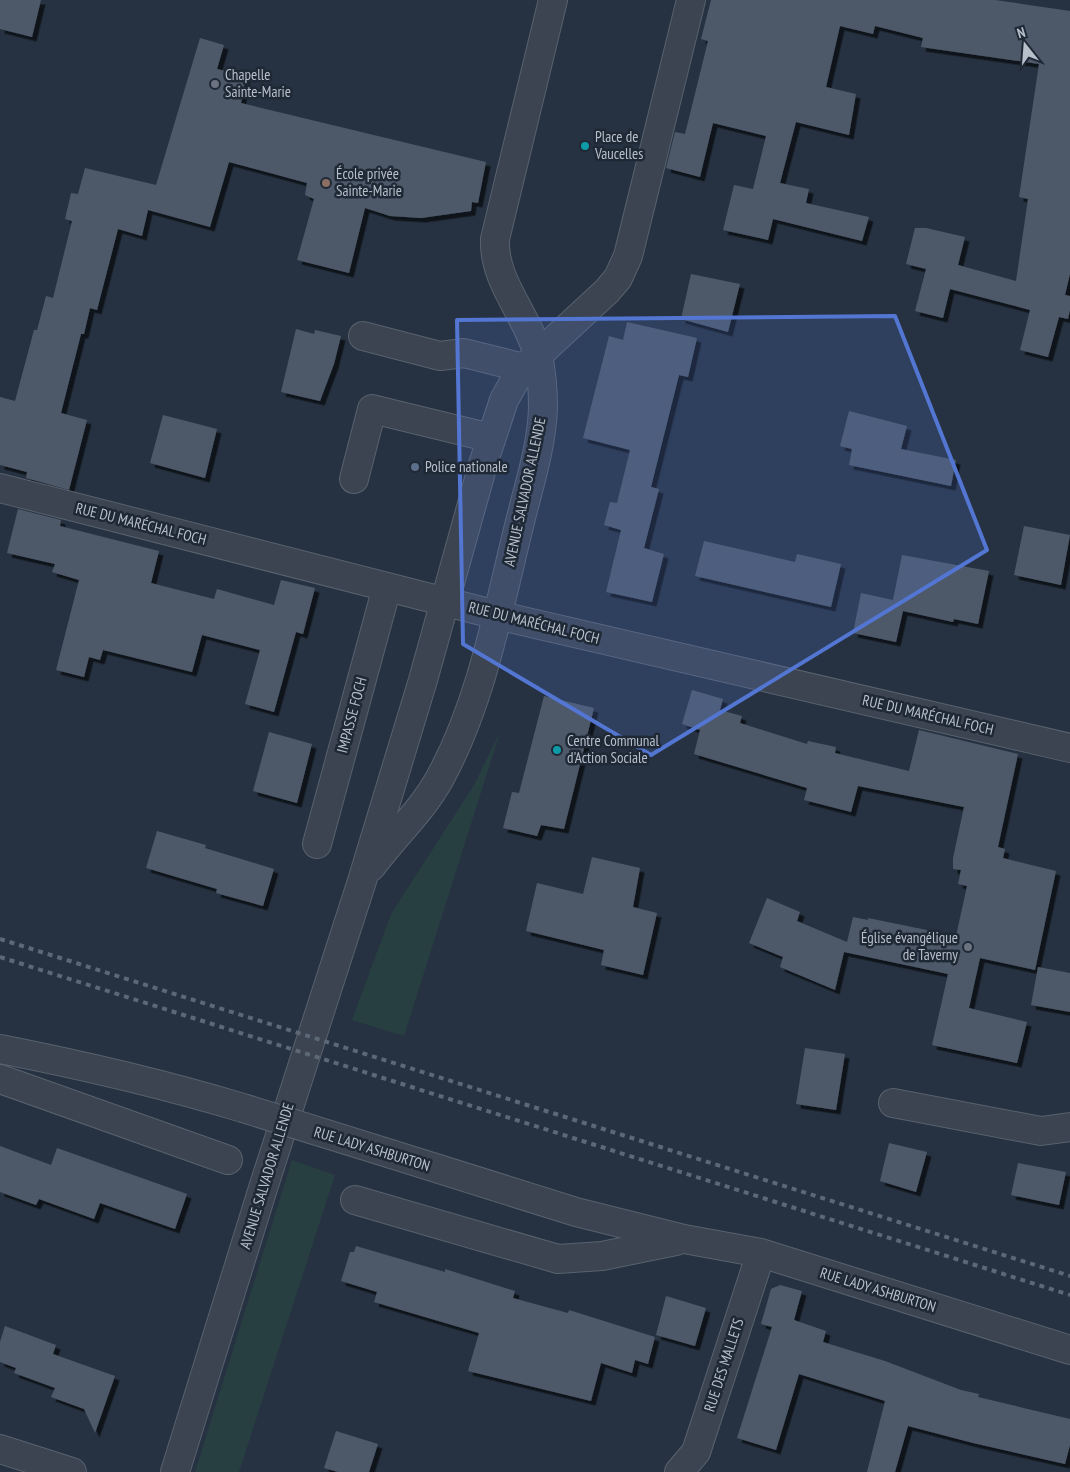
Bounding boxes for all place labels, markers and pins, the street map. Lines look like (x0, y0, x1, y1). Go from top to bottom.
place label: Chapelle Sainte-Marie (225, 65, 291, 101)
marker: Chapelle Sainte-Marie (209, 78, 221, 90)
place label: Place de Vaucelles (594, 127, 643, 163)
marker: Place de Vaucelles (579, 140, 591, 152)
place label: École privée Sainte-Marie (336, 164, 402, 200)
marker: École privée Sainte-Marie (320, 177, 332, 189)
place label: Police nationale (425, 457, 508, 476)
marker: Police nationale (409, 461, 421, 473)
place label: Centre Communal d'Action Sociale (567, 731, 659, 767)
marker: Centre Communal d'Action Sociale (551, 744, 563, 756)
place label: Église évangélique de Taverny (861, 928, 958, 964)
marker: Église évangélique de Taverny (962, 941, 974, 953)

